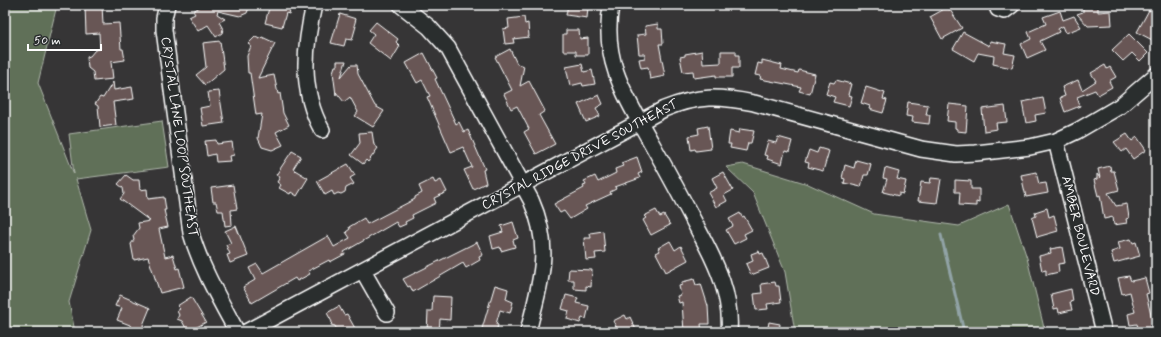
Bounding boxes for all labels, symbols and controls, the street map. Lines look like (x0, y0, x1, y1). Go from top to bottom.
scale bar (28, 26, 101, 52)
text: 50 m (34, 33, 61, 49)
street label: CRYSTAL LANE LOOP SOUTHEAST (157, 36, 201, 238)
street label: CRYSTAL RIDGE DRIVE SOUTHEAST (479, 95, 682, 214)
street label: AMBER BOULEVARD (1057, 174, 1103, 298)

